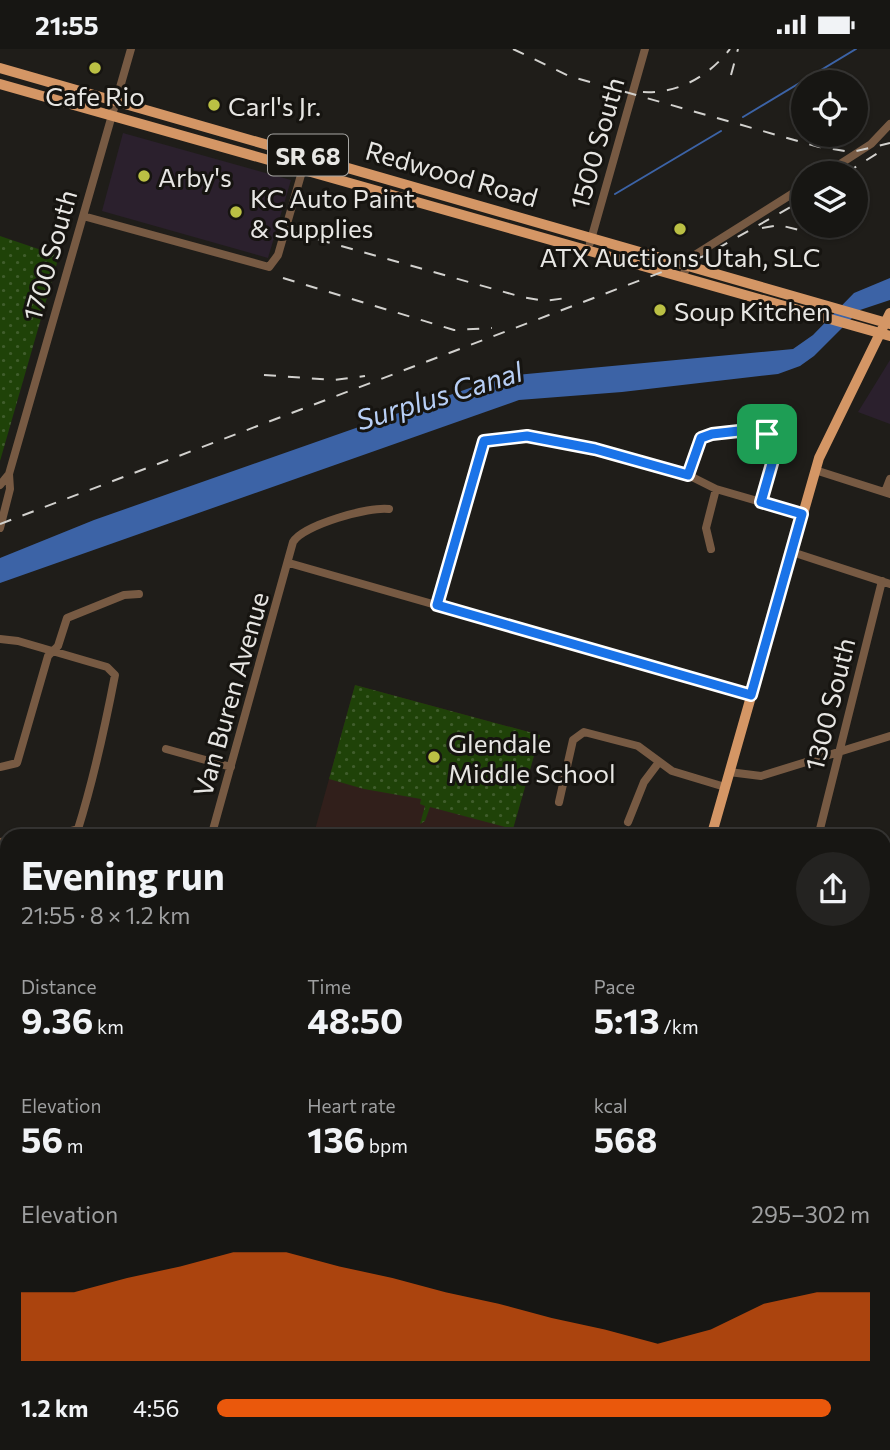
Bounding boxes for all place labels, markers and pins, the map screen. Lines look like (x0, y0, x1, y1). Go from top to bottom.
marker: Cafe Rio (87, 60, 103, 76)
place label: Cafe Rio (45, 80, 145, 111)
place label: Carl's Jr. (228, 90, 321, 121)
marker: Carl's Jr. (206, 97, 222, 113)
place label: Arby's (158, 161, 232, 192)
marker: Arby's (136, 168, 152, 184)
place label: KC Auto Paint & Supplies (250, 182, 415, 243)
marker: KC Auto Paint & Supplies (228, 204, 244, 220)
marker: ATX Auctions Utah, SLC (672, 221, 688, 237)
place label: ATX Auctions Utah, SLC (539, 241, 821, 272)
place label: Soup Kitchen (674, 295, 831, 326)
marker: Soup Kitchen (652, 302, 668, 318)
pin (737, 404, 797, 464)
place label: Glendale Middle School (448, 727, 616, 788)
marker: Glendale Middle School (426, 749, 442, 765)

